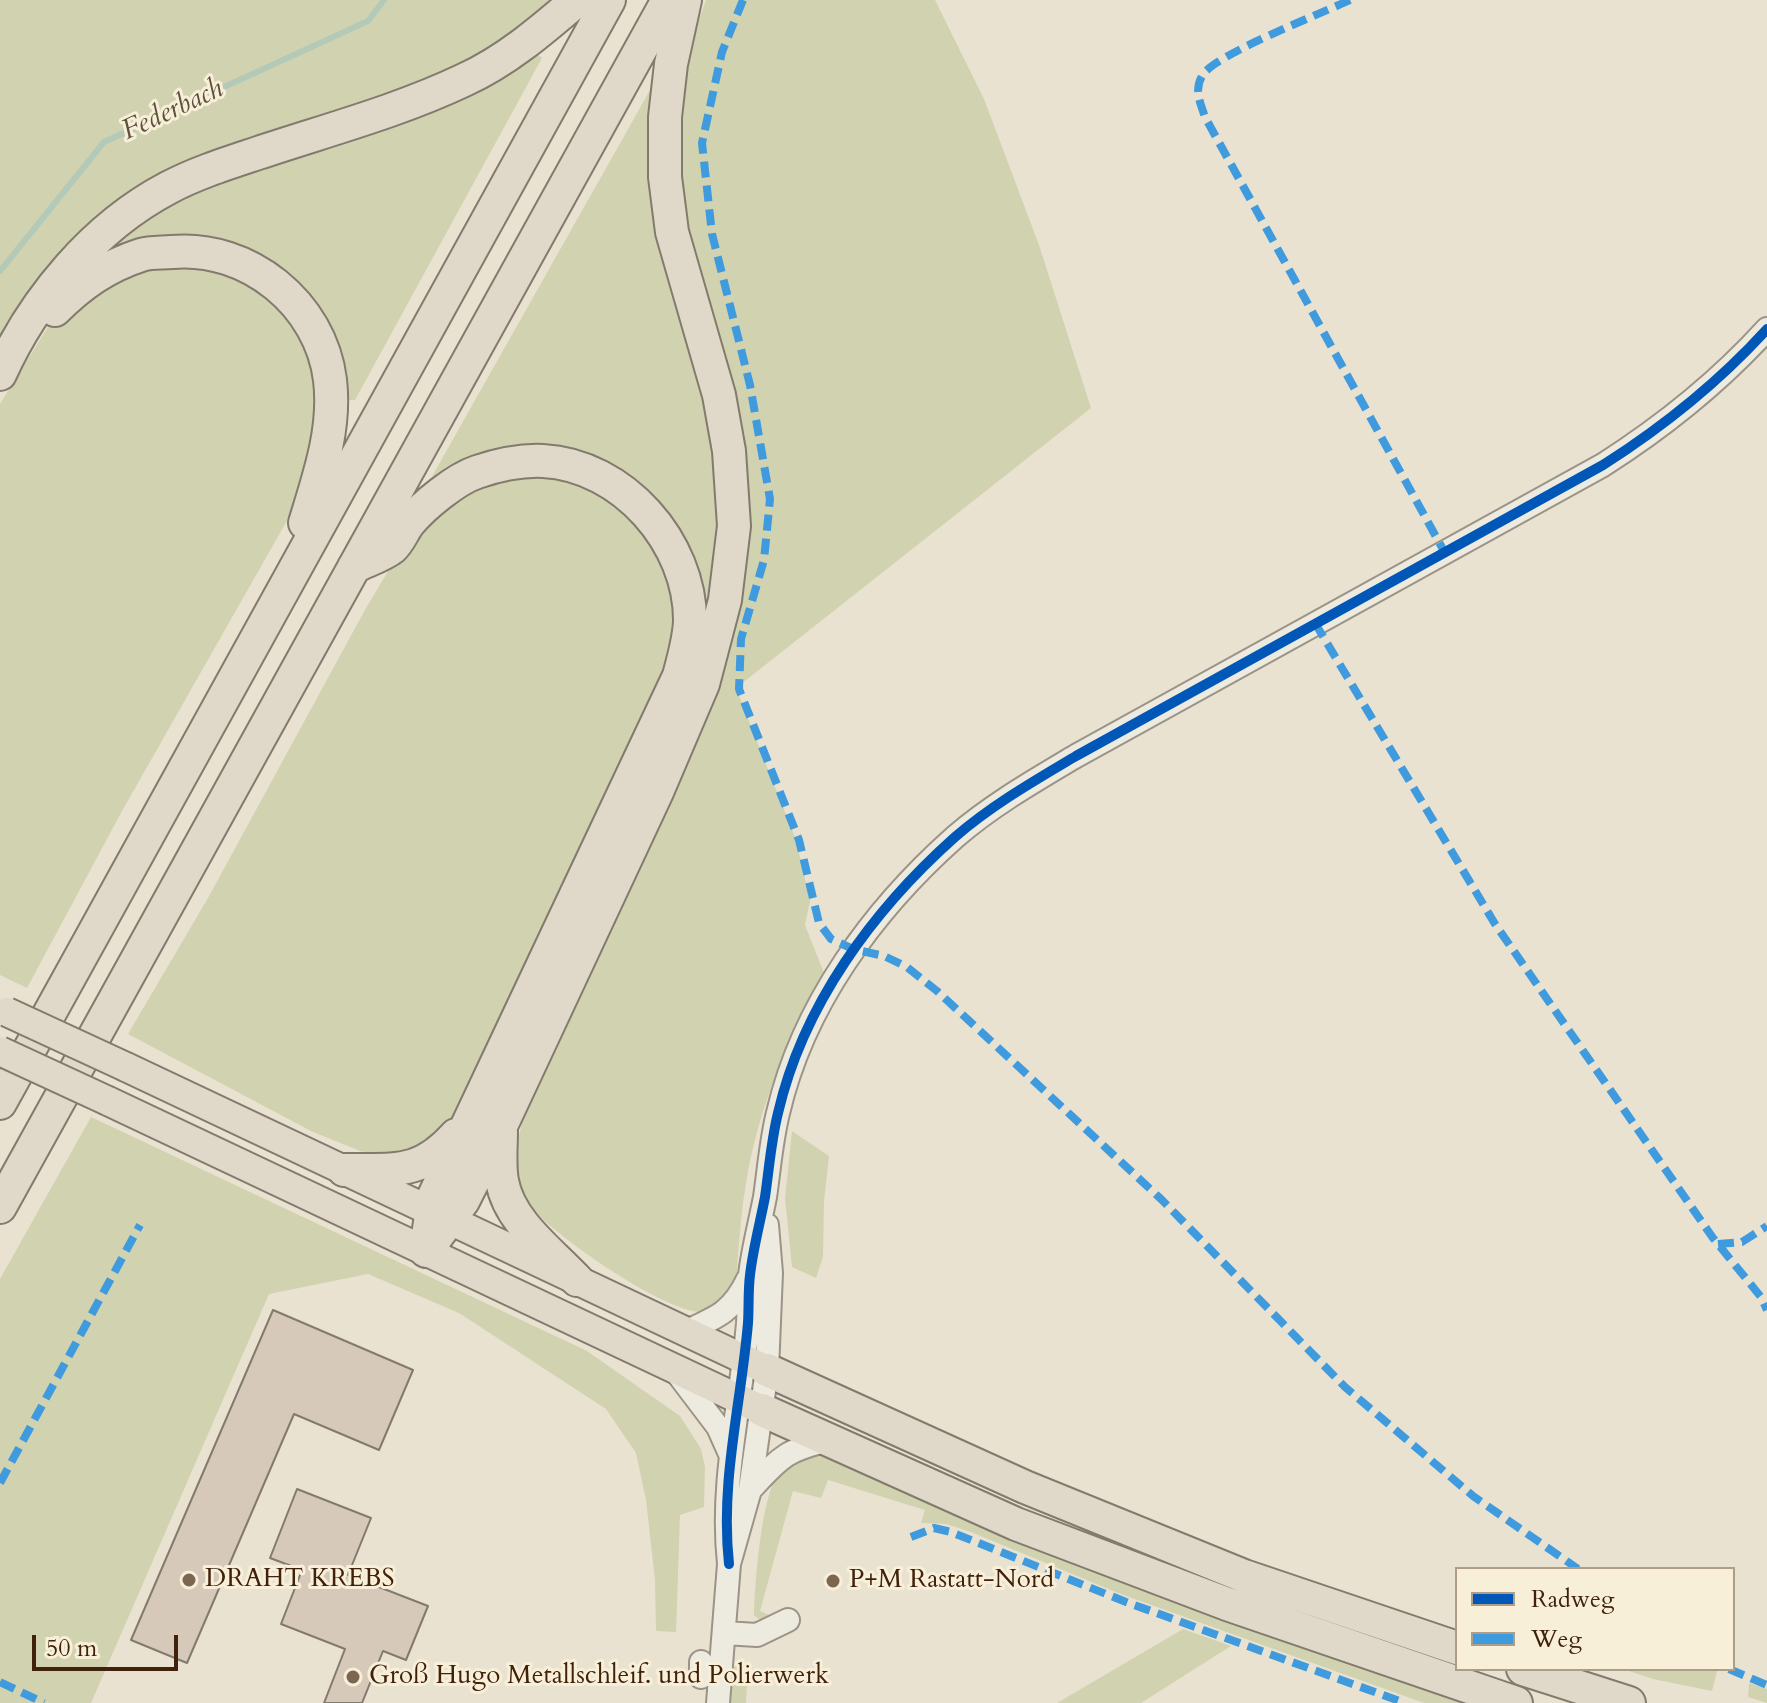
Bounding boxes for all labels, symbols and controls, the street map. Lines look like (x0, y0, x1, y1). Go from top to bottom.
water label: Federbach (117, 73, 229, 149)
place label: DRAHT KREBS (205, 1564, 395, 1596)
place label: P+M Rastatt-Nord (849, 1565, 1054, 1597)
legend (1455, 1567, 1735, 1671)
marker: DRAHT KREBS (180, 1571, 198, 1589)
marker: P+M Rastatt-Nord (824, 1572, 842, 1590)
text: Radweg (1531, 1583, 1614, 1616)
scale bar (36, 1619, 182, 1669)
text: Weg (1531, 1623, 1582, 1656)
text: 50 m (46, 1632, 97, 1665)
place label: Groß Hugo Metallschleif. und Polierwerk (369, 1661, 829, 1693)
marker: Groß Hugo Metallschleif. und Polierwerk (344, 1668, 362, 1686)

